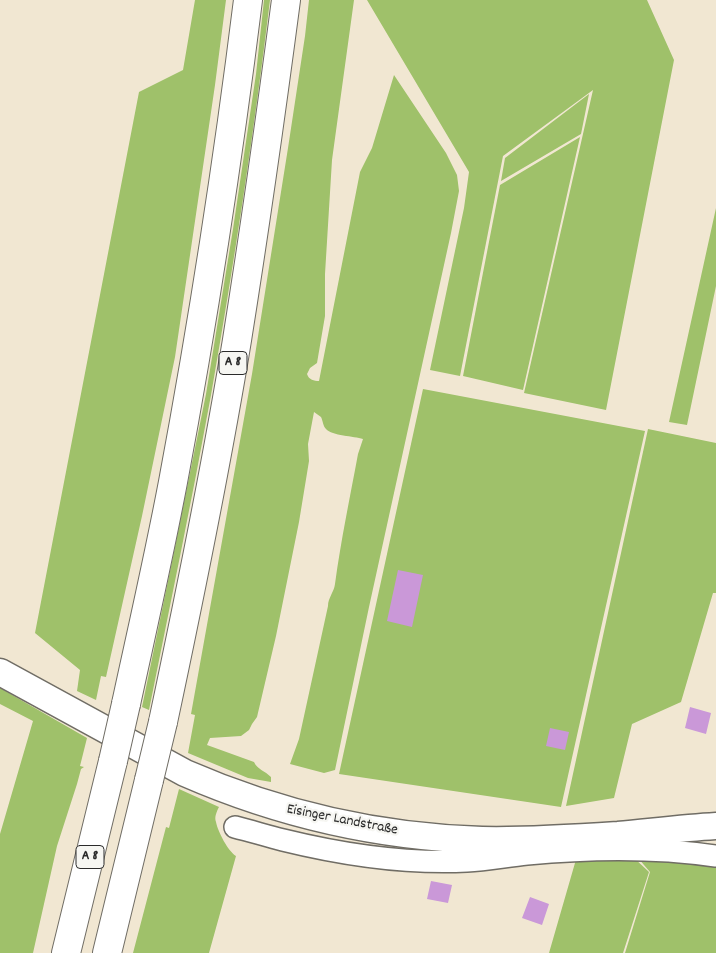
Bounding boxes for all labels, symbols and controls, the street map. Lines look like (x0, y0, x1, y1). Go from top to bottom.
road number: A 8 (219, 352, 247, 374)
street label: Eisinger Landstraße (285, 801, 399, 841)
road number: A 8 (76, 846, 104, 869)

